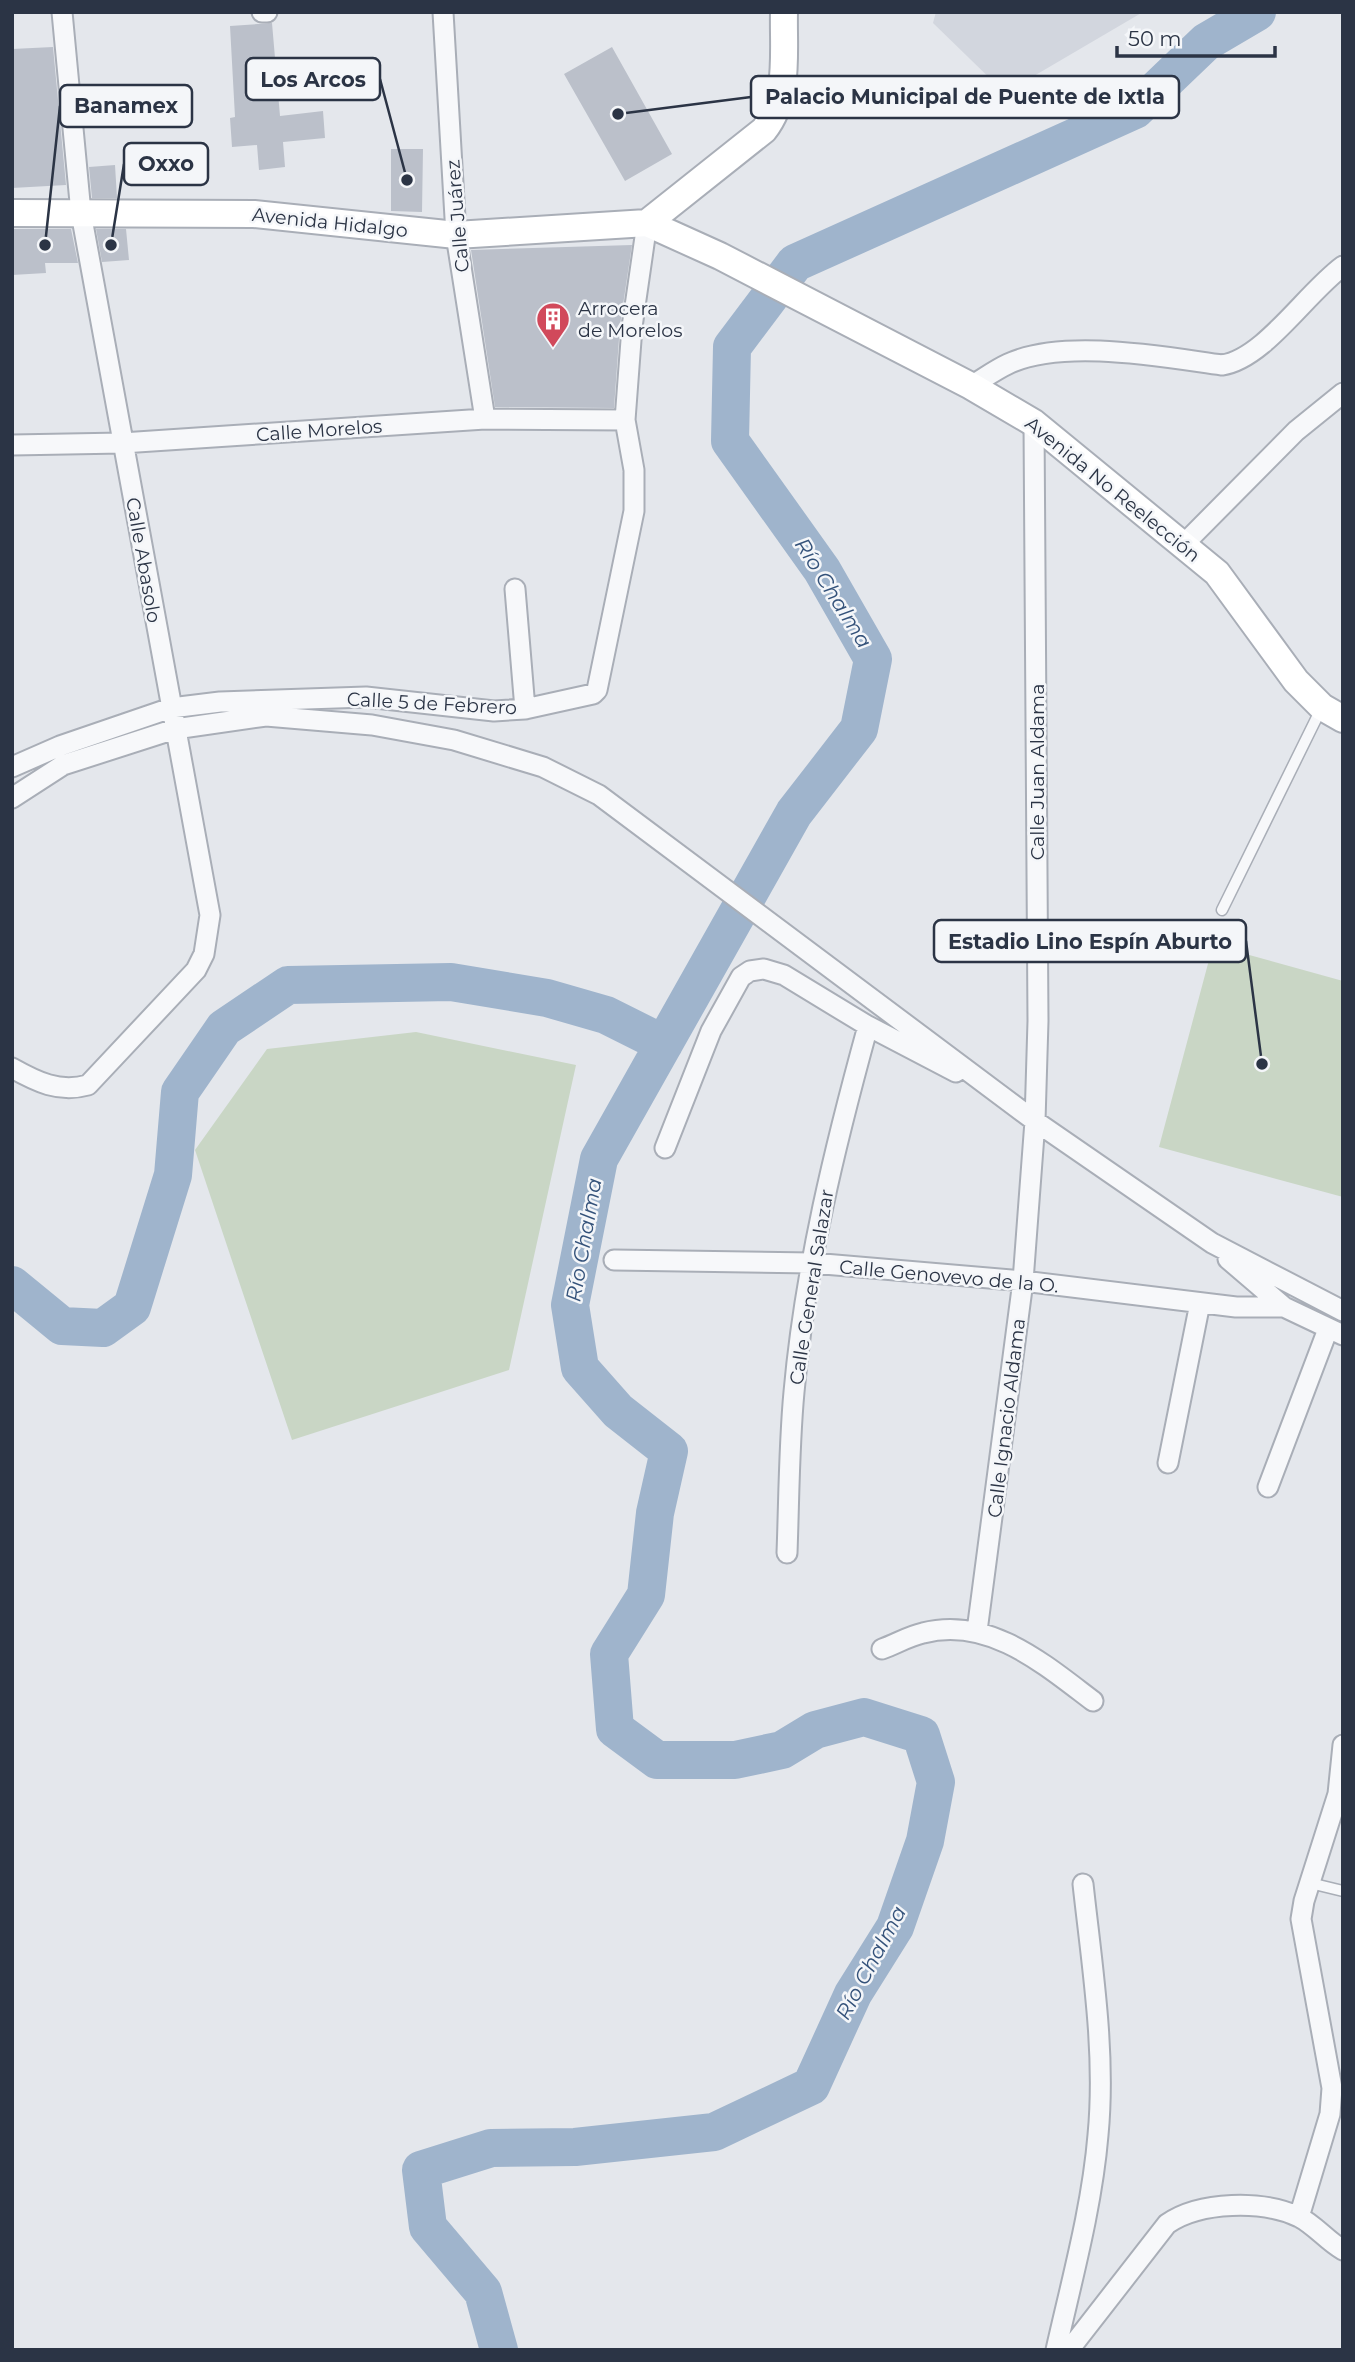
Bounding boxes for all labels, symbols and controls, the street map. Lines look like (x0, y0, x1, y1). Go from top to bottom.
scale bar (1117, 14, 1274, 58)
text: 50 m (1128, 26, 1182, 51)
callout: Los Arcos (246, 58, 380, 100)
text: Los Arcos (260, 67, 366, 92)
callout: Palacio Municipal de Puente de Ixtla (751, 76, 1179, 118)
text: Palacio Municipal de Puente de Ixtla (765, 84, 1165, 109)
callout: Banamex (60, 85, 192, 127)
text: Banamex (74, 93, 179, 118)
callout: Oxxo (124, 143, 208, 185)
text: Oxxo (138, 151, 194, 176)
street label: Calle Juárez (441, 159, 474, 273)
street label: Avenida Hidalgo (251, 203, 409, 242)
place label: Arrocera de Morelos (578, 297, 683, 342)
building icon: Arrocera de Morelos (534, 300, 572, 349)
street label: Avenida No Reelección (1021, 412, 1205, 567)
street label: Calle Morelos (255, 415, 383, 446)
street label: Calle Abasolo (121, 496, 166, 625)
water label: Río Chalma (790, 533, 877, 652)
street label: Calle Juan Aldama (1026, 684, 1049, 860)
street label: Calle 5 de Febrero (346, 688, 518, 719)
callout: Estadio Lino Espín Aburto (934, 920, 1246, 962)
text: Estadio Lino Espín Aburto (948, 929, 1232, 954)
water label: Río Chalma (560, 1176, 607, 1304)
street label: Calle General Salazar (785, 1188, 838, 1386)
street label: Calle Genovevo de la O. (838, 1255, 1060, 1298)
street label: Calle Ignacio Aldama (983, 1317, 1030, 1519)
water label: Río Chalma (830, 1902, 911, 2024)

